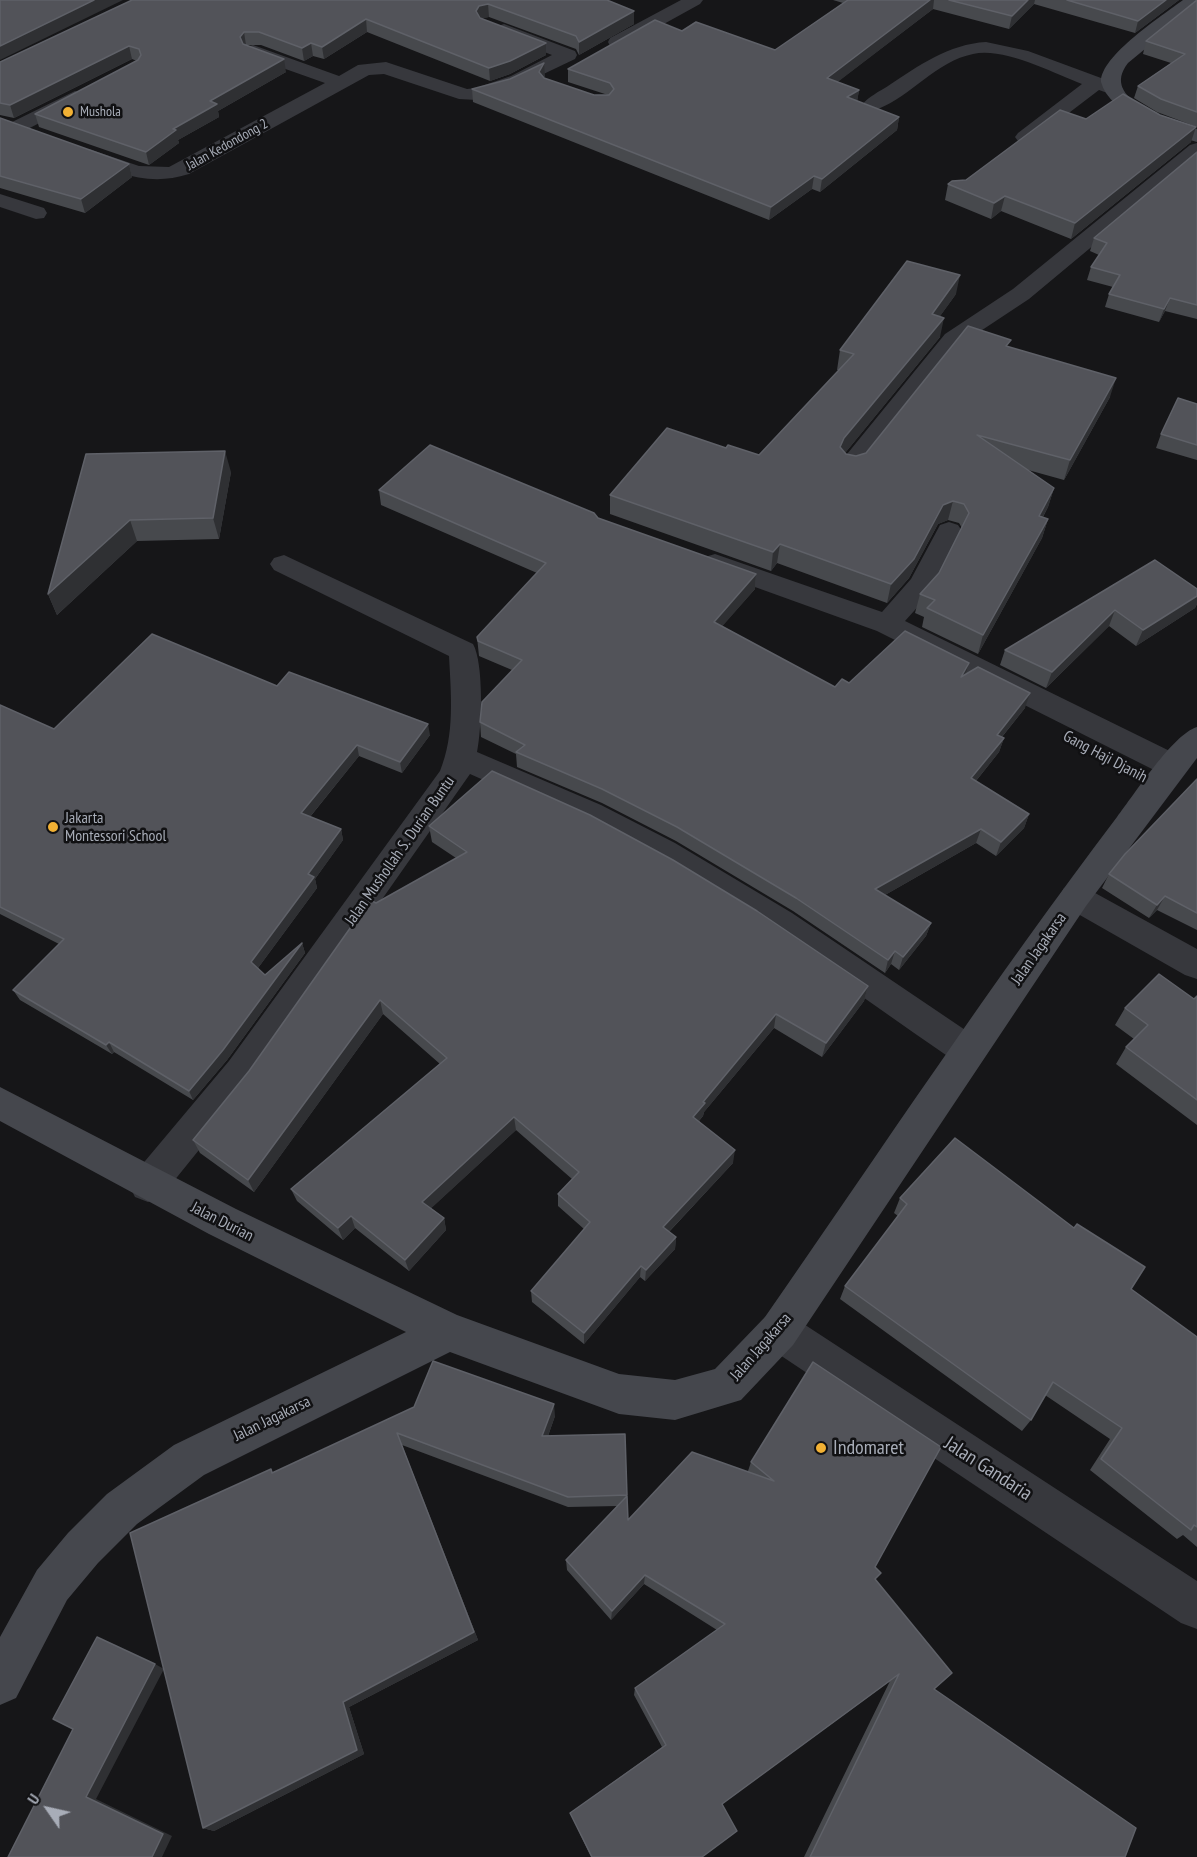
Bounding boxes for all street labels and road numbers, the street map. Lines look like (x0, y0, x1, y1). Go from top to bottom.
street label: Jalan Kedondong 2 (183, 116, 271, 174)
street label: Gang Haji Djanih (1060, 727, 1150, 787)
street label: Jalan Mushollah S. Durian Buntu (341, 773, 459, 929)
street label: Jalan Jagakarsa (1007, 909, 1071, 989)
street label: Jalan Durian (188, 1198, 256, 1246)
street label: Jalan Jagakarsa (726, 1309, 796, 1385)
street label: Jalan Jagakarsa (230, 1392, 314, 1446)
street label: Jalan Gandaria (940, 1432, 1036, 1506)

